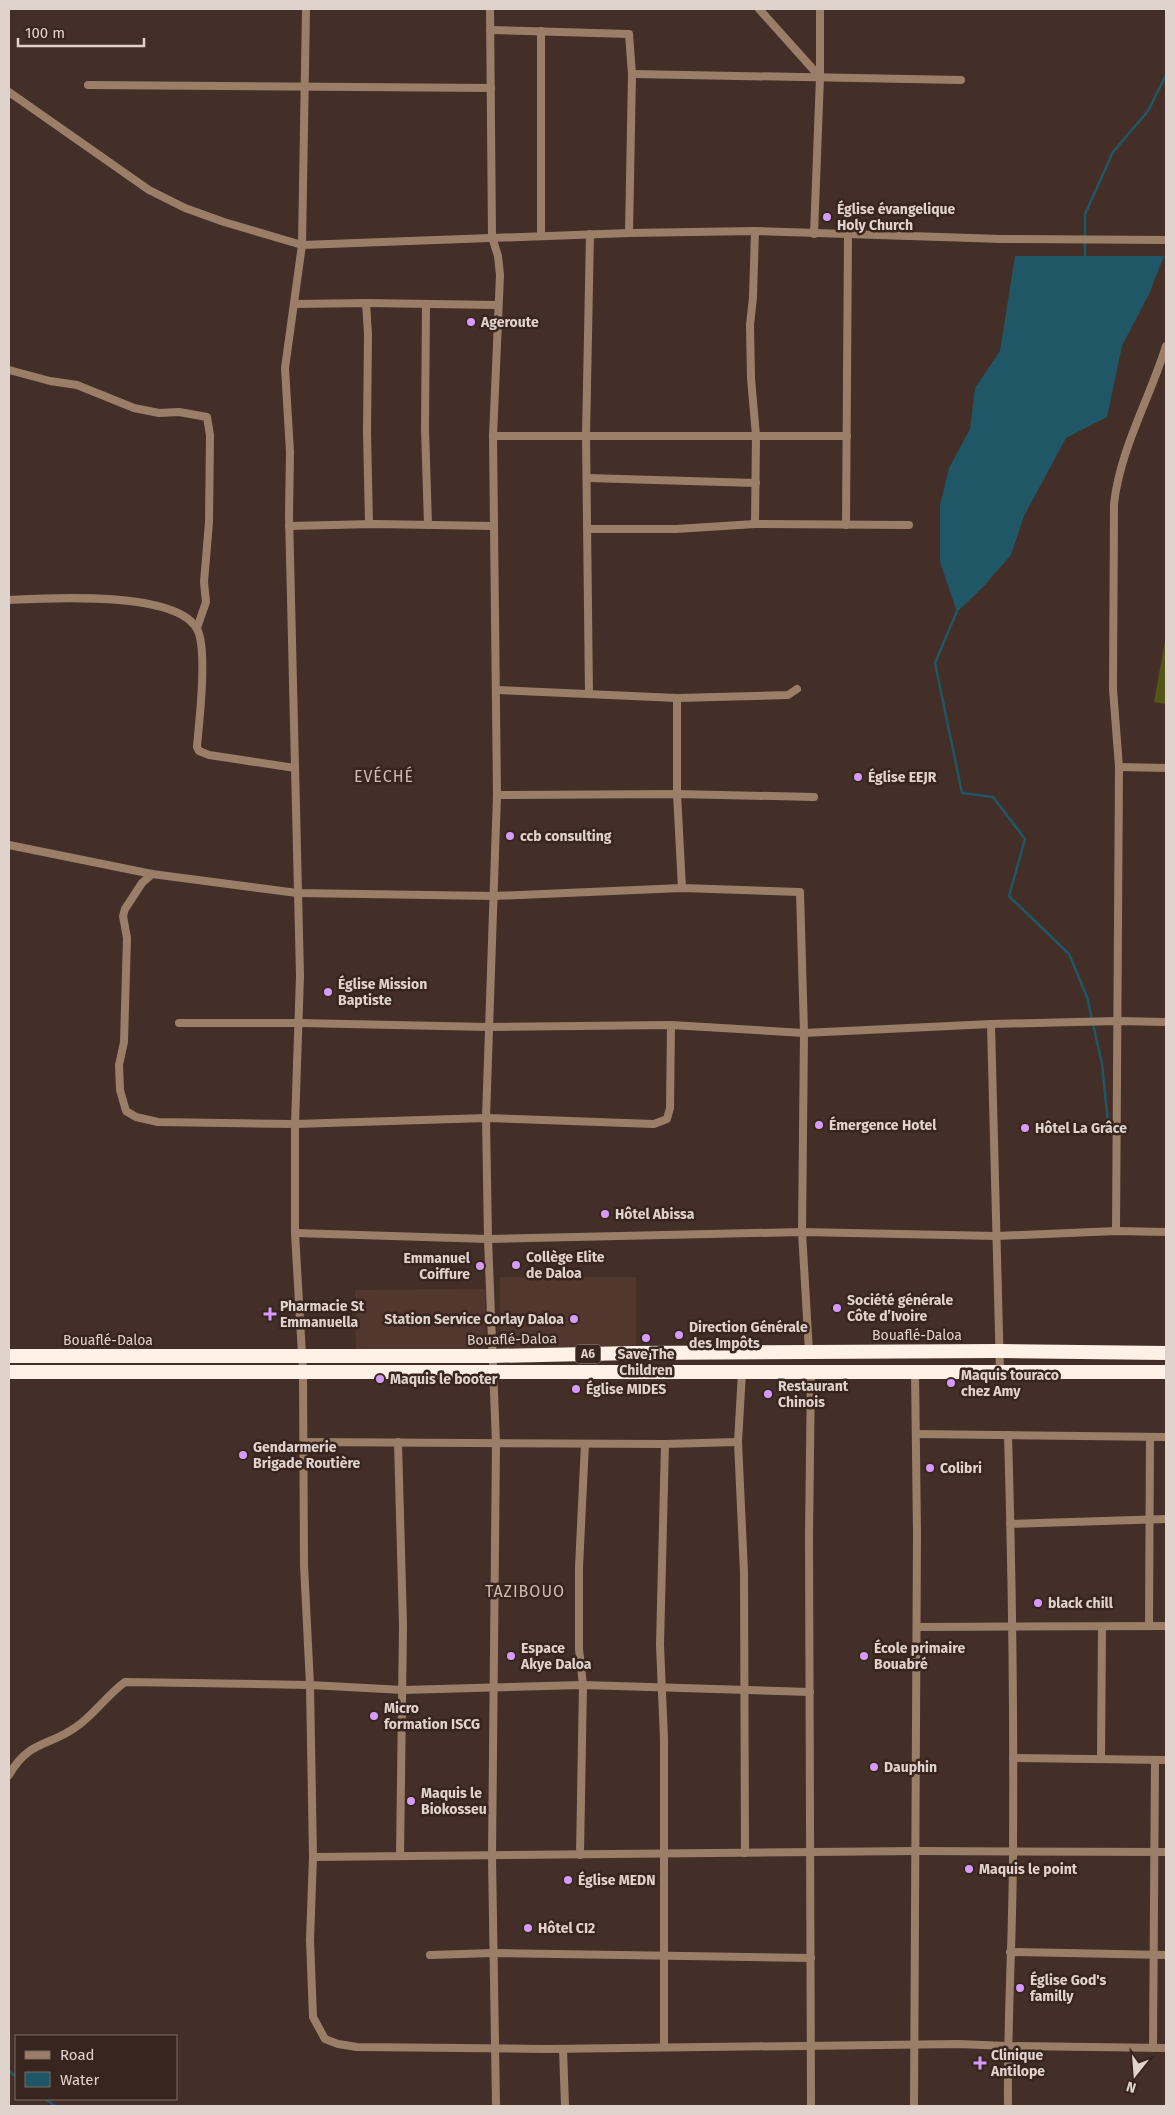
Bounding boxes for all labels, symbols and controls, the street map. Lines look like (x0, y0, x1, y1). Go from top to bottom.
scale bar (18, 15, 144, 47)
text: 100 m (25, 24, 65, 42)
place label: Église évangelique Holy Church (837, 200, 956, 234)
marker: Église évangelique Holy Church (821, 211, 833, 223)
place label: Ageroute (480, 314, 539, 331)
marker: Ageroute (465, 316, 477, 328)
district label: EVÉCHÉ (354, 766, 414, 786)
place label: Église EEJR (868, 768, 937, 786)
marker: Église EEJR (852, 771, 864, 783)
place label: ccb consulting (520, 828, 612, 845)
marker: ccb consulting (504, 830, 516, 842)
place label: Église Mission Baptiste (338, 975, 427, 1009)
marker: Église Mission Baptiste (322, 986, 334, 998)
place label: Émergence Hotel (829, 1116, 937, 1134)
marker: Émergence Hotel (813, 1119, 825, 1131)
place label: Hôtel La Grâce (1035, 1120, 1127, 1137)
marker: Hôtel La Grâce (1019, 1122, 1031, 1134)
place label: Hôtel Abissa (615, 1206, 695, 1223)
marker: Hôtel Abissa (599, 1208, 611, 1220)
place label: Collège Elite de Daloa (526, 1249, 605, 1282)
place label: Emmanuel Coiffure (403, 1250, 471, 1283)
marker: Collège Elite de Daloa (510, 1259, 522, 1271)
marker: Emmanuel Coiffure (474, 1260, 486, 1272)
place label: Société générale Côte d’Ivoire (847, 1292, 953, 1325)
place label: Pharmacie St Emmanuella (280, 1298, 365, 1331)
marker: Société générale Côte d’Ivoire (831, 1302, 843, 1314)
marker: Pharmacie St Emmanuella (264, 1308, 276, 1320)
place label: Station Service Corlay Daloa (384, 1311, 564, 1328)
marker: Station Service Corlay Daloa (568, 1313, 580, 1325)
place label: Direction Générale des Impôts (689, 1319, 808, 1352)
street label: Bouaflé-Daloa (872, 1327, 962, 1344)
marker: Direction Générale des Impôts (673, 1329, 685, 1341)
street label: Bouaflé-Daloa (467, 1330, 557, 1349)
street label: Bouaflé-Daloa (63, 1332, 153, 1349)
marker: Save The Children (640, 1332, 652, 1344)
road number: A6 (576, 1345, 600, 1364)
place label: Save The Children (618, 1346, 675, 1379)
place label: Maquis touraco chez Amy (961, 1367, 1059, 1400)
place label: Maquis le booter (390, 1371, 498, 1388)
marker: Maquis le booter (374, 1373, 386, 1385)
marker: Maquis touraco chez Amy (945, 1377, 957, 1389)
place label: Restaurant Chinois (778, 1378, 849, 1411)
place label: Église MIDES (586, 1380, 666, 1398)
marker: Église MIDES (570, 1383, 582, 1395)
marker: Restaurant Chinois (762, 1388, 774, 1400)
place label: Gendarmerie Brigade Routière (253, 1439, 361, 1472)
marker: Gendarmerie Brigade Routière (237, 1449, 249, 1461)
place label: Colibri (940, 1460, 982, 1477)
marker: Colibri (924, 1462, 936, 1474)
district label: TAZIBOUO (485, 1582, 565, 1601)
place label: black chill (1048, 1595, 1114, 1612)
marker: black chill (1032, 1597, 1044, 1609)
place label: École primaire Bouabré (874, 1639, 965, 1673)
place label: Espace Akye Daloa (520, 1640, 592, 1673)
marker: Espace Akye Daloa (505, 1650, 517, 1662)
marker: École primaire Bouabré (858, 1650, 870, 1662)
place label: Micro formation ISCG (384, 1700, 480, 1733)
marker: Micro formation ISCG (368, 1710, 380, 1722)
place label: Dauphin (884, 1759, 937, 1776)
marker: Dauphin (868, 1761, 880, 1773)
place label: Maquis le Biokosseu (421, 1785, 487, 1818)
marker: Maquis le Biokosseu (405, 1795, 417, 1807)
place label: Maquis le point (979, 1861, 1078, 1878)
marker: Maquis le point (963, 1863, 975, 1875)
place label: Église MEDN (578, 1871, 655, 1889)
marker: Église MEDN (562, 1874, 574, 1886)
place label: Hôtel CI2 (538, 1920, 595, 1937)
marker: Hôtel CI2 (522, 1922, 534, 1934)
place label: Église God's familly (1030, 1971, 1107, 2005)
marker: Église God's familly (1014, 1982, 1026, 1994)
legend (15, 2035, 178, 2100)
text: Road (60, 2046, 95, 2064)
place label: Clinique Antilope (990, 2047, 1045, 2080)
north arrow (1110, 2050, 1160, 2100)
marker: Clinique Antilope (973, 2056, 987, 2070)
text: Water (60, 2071, 99, 2089)
text: N (1124, 2077, 1138, 2096)

